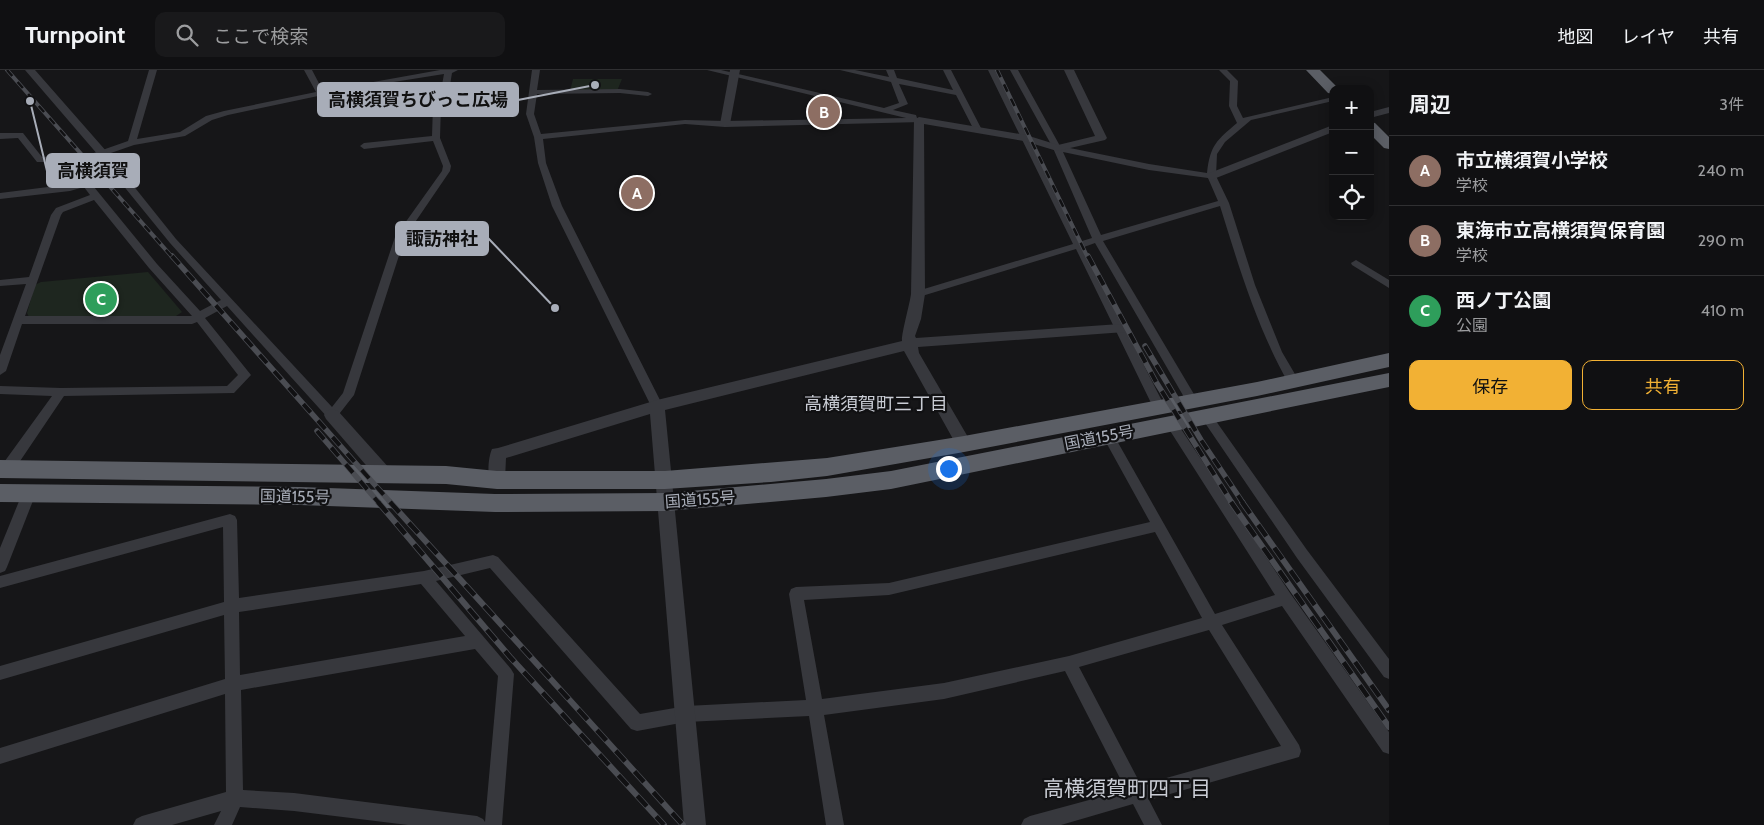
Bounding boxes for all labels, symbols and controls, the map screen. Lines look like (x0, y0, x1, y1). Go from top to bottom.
search box (155, 12, 505, 57)
text: Turnpoint (25, 20, 125, 49)
icon: search (173, 21, 201, 49)
text: ここで検索 (213, 25, 308, 48)
text: 地図 (1558, 26, 1594, 48)
text: レイヤ (1622, 26, 1675, 48)
text: 共有 (1703, 26, 1739, 48)
callout: 高横須賀ちびっこ広場 (318, 83, 518, 116)
map controls (1329, 85, 1374, 220)
button: + (1329, 85, 1374, 130)
text: 高横須賀ちびっこ広場 (328, 89, 508, 111)
text: 周辺 (1409, 92, 1451, 117)
pin: B (808, 93, 840, 131)
text: 3件 (1719, 95, 1744, 114)
button: − (1329, 130, 1374, 175)
text: 市立横須賀小学校 (1456, 149, 1608, 172)
callout: 高横須賀 (47, 154, 139, 187)
text: 高横須賀 (57, 160, 129, 182)
text: A (1420, 161, 1430, 180)
text: 240 m (1698, 161, 1744, 180)
pin: A (621, 174, 653, 212)
button: locate (1329, 175, 1374, 220)
text: 学校 (1456, 176, 1488, 195)
text: 東海市立高横須賀保育園 (1456, 219, 1665, 242)
callout: 諏訪神社 (396, 222, 488, 255)
text: 諏訪神社 (406, 228, 478, 250)
text: B (1420, 231, 1430, 250)
text: 290 m (1698, 231, 1744, 250)
text: 学校 (1456, 246, 1488, 265)
pin: C (85, 280, 117, 318)
text: 西ノ丁公園 (1456, 289, 1551, 312)
text: C (1420, 301, 1430, 320)
text: 410 m (1701, 301, 1744, 320)
text: 公園 (1456, 316, 1488, 335)
button: 保存 (1409, 360, 1572, 410)
button: 共有 (1582, 360, 1744, 410)
district label: 高横須賀町三丁目 (804, 393, 948, 415)
street label: 国道155号 (1063, 421, 1136, 454)
your location (936, 456, 962, 482)
street label: 国道155号 (260, 486, 330, 507)
street label: 国道155号 (664, 488, 736, 511)
district label: 高横須賀町四丁目 (1043, 776, 1211, 801)

